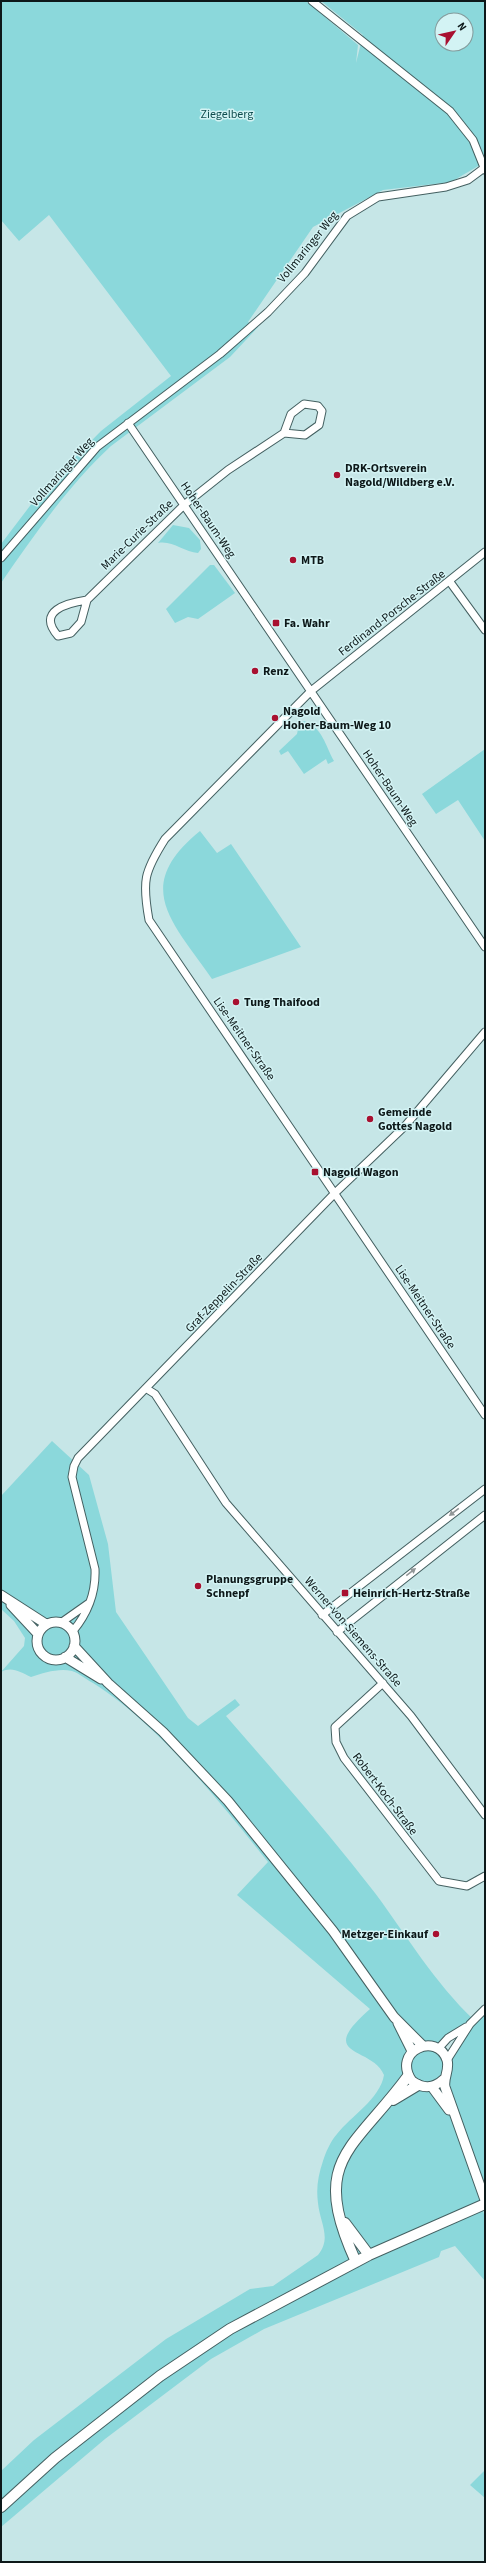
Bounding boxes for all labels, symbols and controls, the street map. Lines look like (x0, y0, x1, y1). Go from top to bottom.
north arrow (434, 12, 474, 52)
text: N (454, 19, 470, 34)
park label: Ziegelberg (201, 106, 253, 123)
street label: Vollmaringer Weg (274, 207, 342, 287)
street label: Vollmaringer Weg (26, 434, 98, 510)
place label: DRK-Ortsverein Nagold/Wildberg e.V. (345, 460, 455, 491)
marker: DRK-Ortsverein Nagold/Wildberg e.V. (332, 470, 342, 480)
street label: Hoher-Baum-Weg (176, 478, 240, 562)
street label: Marie-Curie-Straße (97, 496, 177, 574)
place label: MTB (301, 552, 324, 569)
marker: MTB (288, 555, 298, 565)
street label: Ferdinand-Porsche-Straße (335, 566, 449, 660)
place label: Fa. Wahr (284, 615, 330, 632)
marker: Fa. Wahr (271, 618, 281, 628)
place label: Renz (263, 663, 289, 680)
marker: Renz (250, 666, 260, 676)
place label: Nagold Hoher-Baum-Weg 10 (283, 703, 391, 734)
marker: Nagold Hoher-Baum-Weg 10 (270, 713, 280, 723)
street label: Hoher-Baum-Weg (358, 746, 422, 830)
street label: Lise-Meitner-Straße (209, 994, 279, 1084)
place label: Tung Thaifood (244, 994, 320, 1011)
marker: Tung Thaifood (231, 997, 241, 1007)
place label: Gemeinde Gottes Nagold (378, 1104, 452, 1135)
marker: Gemeinde Gottes Nagold (365, 1114, 375, 1124)
place label: Nagold Wagon (323, 1164, 399, 1181)
marker: Nagold Wagon (310, 1167, 320, 1177)
street label: Graf-Zeppelin-Straße (182, 1249, 267, 1337)
street label: Lise-Meitner-Straße (390, 1262, 460, 1352)
one-way arrow (448, 1508, 459, 1517)
one-way arrow (405, 1568, 416, 1577)
place label: Planungsgruppe Schnepf (206, 1571, 293, 1602)
street label: Werner-von-Siemens-Straße (300, 1573, 406, 1691)
marker: Planungsgruppe Schnepf (193, 1581, 203, 1591)
place label: Heinrich-Hertz-Straße (353, 1585, 470, 1602)
marker: Heinrich-Hertz-Straße (340, 1588, 350, 1598)
street label: Robert-Koch-Straße (348, 1749, 422, 1839)
place label: Metzger-Einkauf (341, 1926, 429, 1943)
marker: Metzger-Einkauf (431, 1929, 441, 1939)

